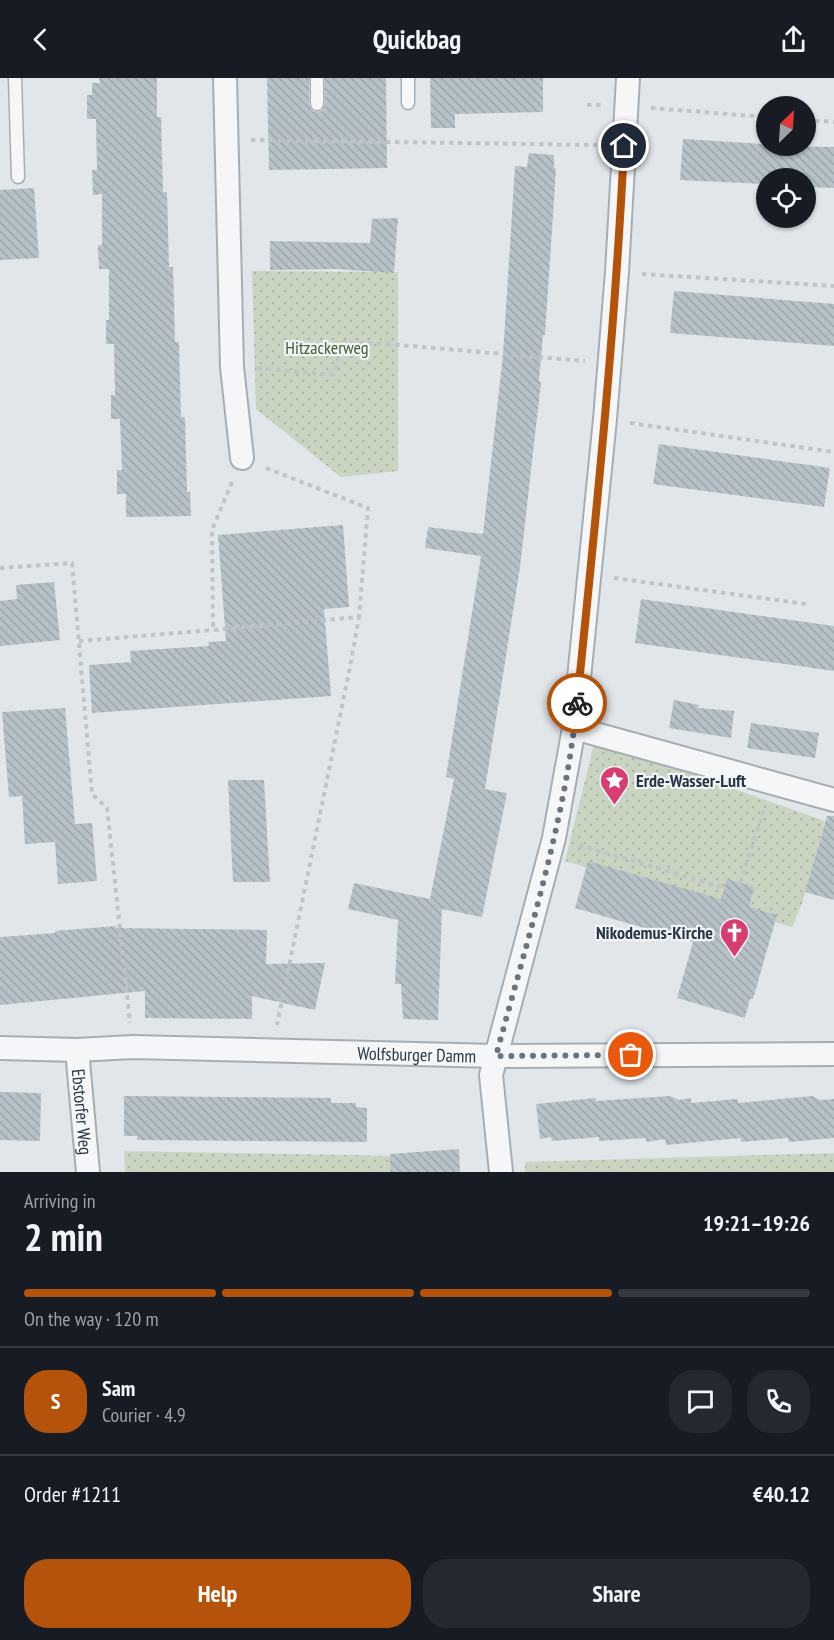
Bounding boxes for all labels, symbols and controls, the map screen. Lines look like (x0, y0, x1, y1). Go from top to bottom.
text: Quickbag (373, 22, 461, 56)
icon: back (24, 23, 57, 56)
icon: share (777, 23, 810, 56)
north arrow (756, 96, 816, 156)
map controls (756, 96, 816, 228)
pin (598, 120, 649, 171)
icon: home (607, 129, 640, 162)
button: locate (756, 168, 816, 228)
park label: Hitzackerweg (285, 336, 369, 359)
courier (547, 673, 607, 733)
icon: bike (561, 687, 594, 720)
place icon: Erde-Wasser-Luft (599, 764, 631, 806)
place label: Erde-Wasser-Luft (636, 769, 747, 792)
church icon: Nikodemus-Kirche (718, 916, 750, 958)
place label: Nikodemus-Kirche (596, 921, 713, 944)
pin (605, 1029, 656, 1080)
icon: bag (614, 1038, 647, 1071)
street label: Wolfsburger Damm (357, 1041, 476, 1067)
street label: Ebstorfer Weg (67, 1068, 98, 1156)
text: Arriving in (24, 1188, 96, 1214)
text: 19:21–19:26 (703, 1209, 810, 1237)
text: 2 min (24, 1211, 103, 1262)
text: On the way · 120 m (24, 1306, 159, 1332)
button: chat (669, 1370, 732, 1433)
button: phone (747, 1370, 810, 1433)
text: Sam (102, 1374, 135, 1402)
text: S (51, 1387, 60, 1415)
text: Courier · 4.9 (102, 1402, 186, 1428)
text: Order #1211 (24, 1480, 121, 1508)
text: €40.12 (753, 1480, 810, 1508)
button: Help (24, 1559, 411, 1628)
button: Share (423, 1559, 810, 1628)

